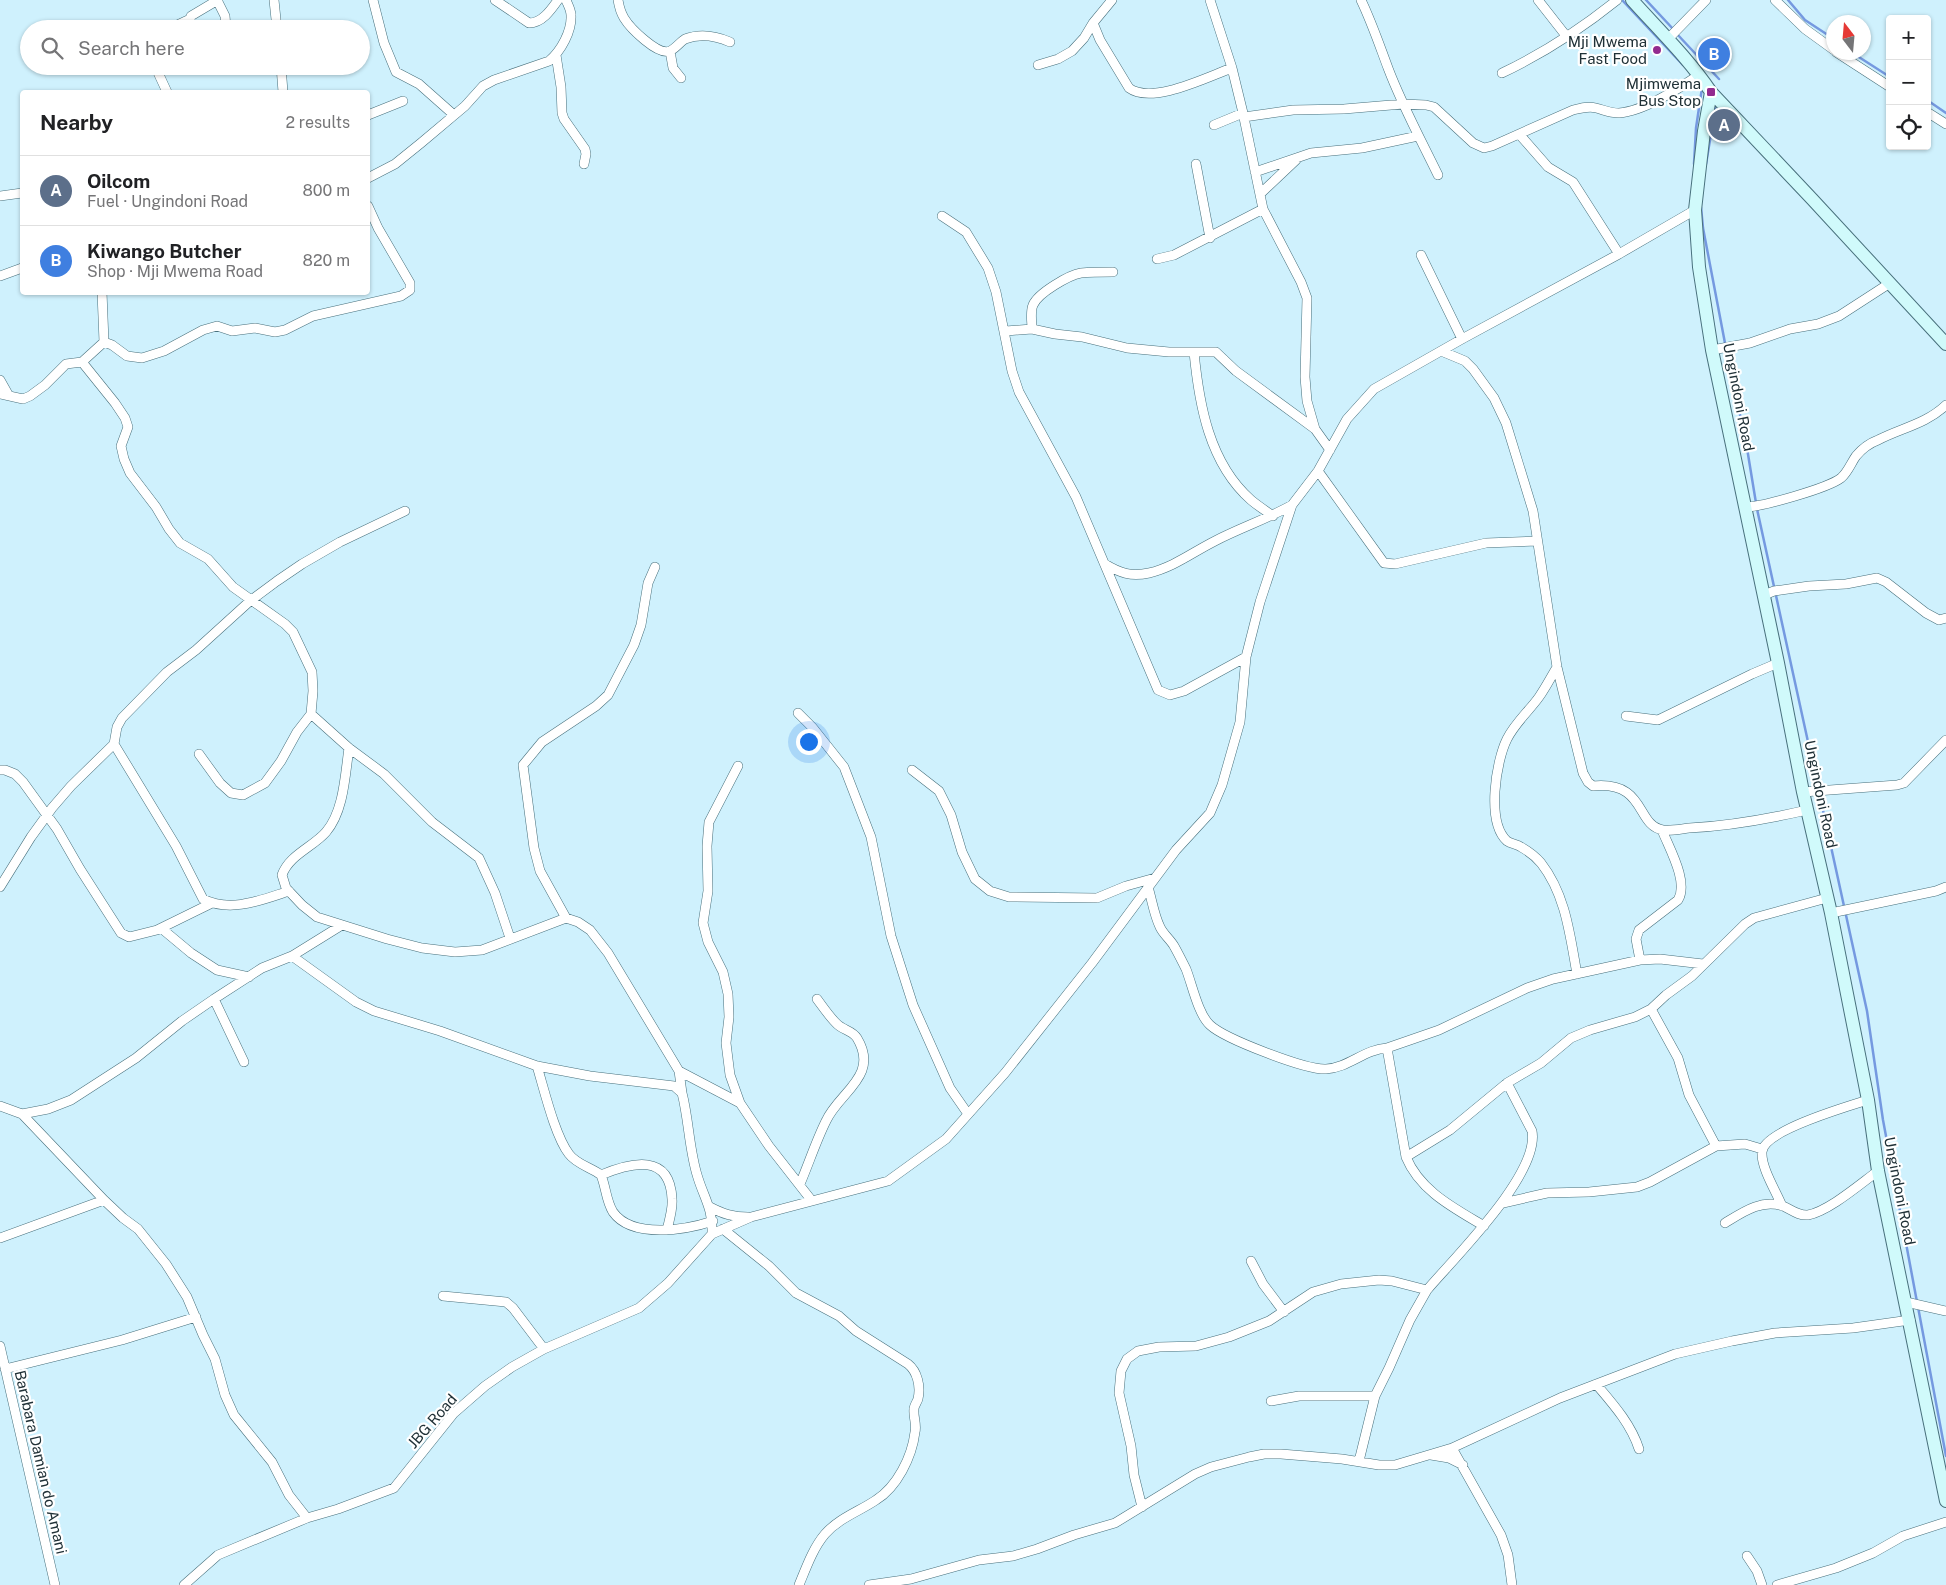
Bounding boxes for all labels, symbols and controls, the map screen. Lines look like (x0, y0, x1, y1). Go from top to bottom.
north arrow (1826, 15, 1871, 60)
map controls (1886, 15, 1931, 150)
button: + (1886, 15, 1931, 60)
search box (20, 20, 370, 75)
place label: Mji Mwema Fast Food (1568, 33, 1647, 67)
icon: search (38, 34, 66, 62)
pin: B (1698, 35, 1730, 73)
text: Search here (78, 37, 185, 59)
marker: Mji Mwema Fast Food (1651, 44, 1663, 56)
button: − (1886, 60, 1931, 105)
place label: Mjimwema Bus Stop (1626, 75, 1701, 109)
marker: Mjimwema Bus Stop (1705, 86, 1717, 98)
button: locate (1886, 105, 1931, 150)
pin: A (1708, 106, 1740, 144)
text: Nearby (40, 110, 113, 135)
text: 2 results (285, 113, 350, 132)
text: Oilcom (87, 170, 150, 192)
text: A (50, 181, 62, 200)
text: 800 m (303, 181, 350, 200)
text: Fuel · Ungindoni Road (87, 192, 248, 211)
text: Kiwango Butcher (87, 240, 241, 262)
text: B (51, 251, 61, 270)
text: 820 m (303, 251, 350, 270)
text: Shop · Mji Mwema Road (87, 262, 263, 281)
street label: Ungindoni Road (1720, 341, 1758, 453)
your location (796, 729, 822, 755)
street label: Ungindoni Road (1801, 738, 1841, 850)
street label: Ungindoni Road (1881, 1135, 1919, 1247)
street label: Barabara Damian do Amani (12, 1369, 70, 1555)
street label: JBG Road (404, 1391, 460, 1451)

